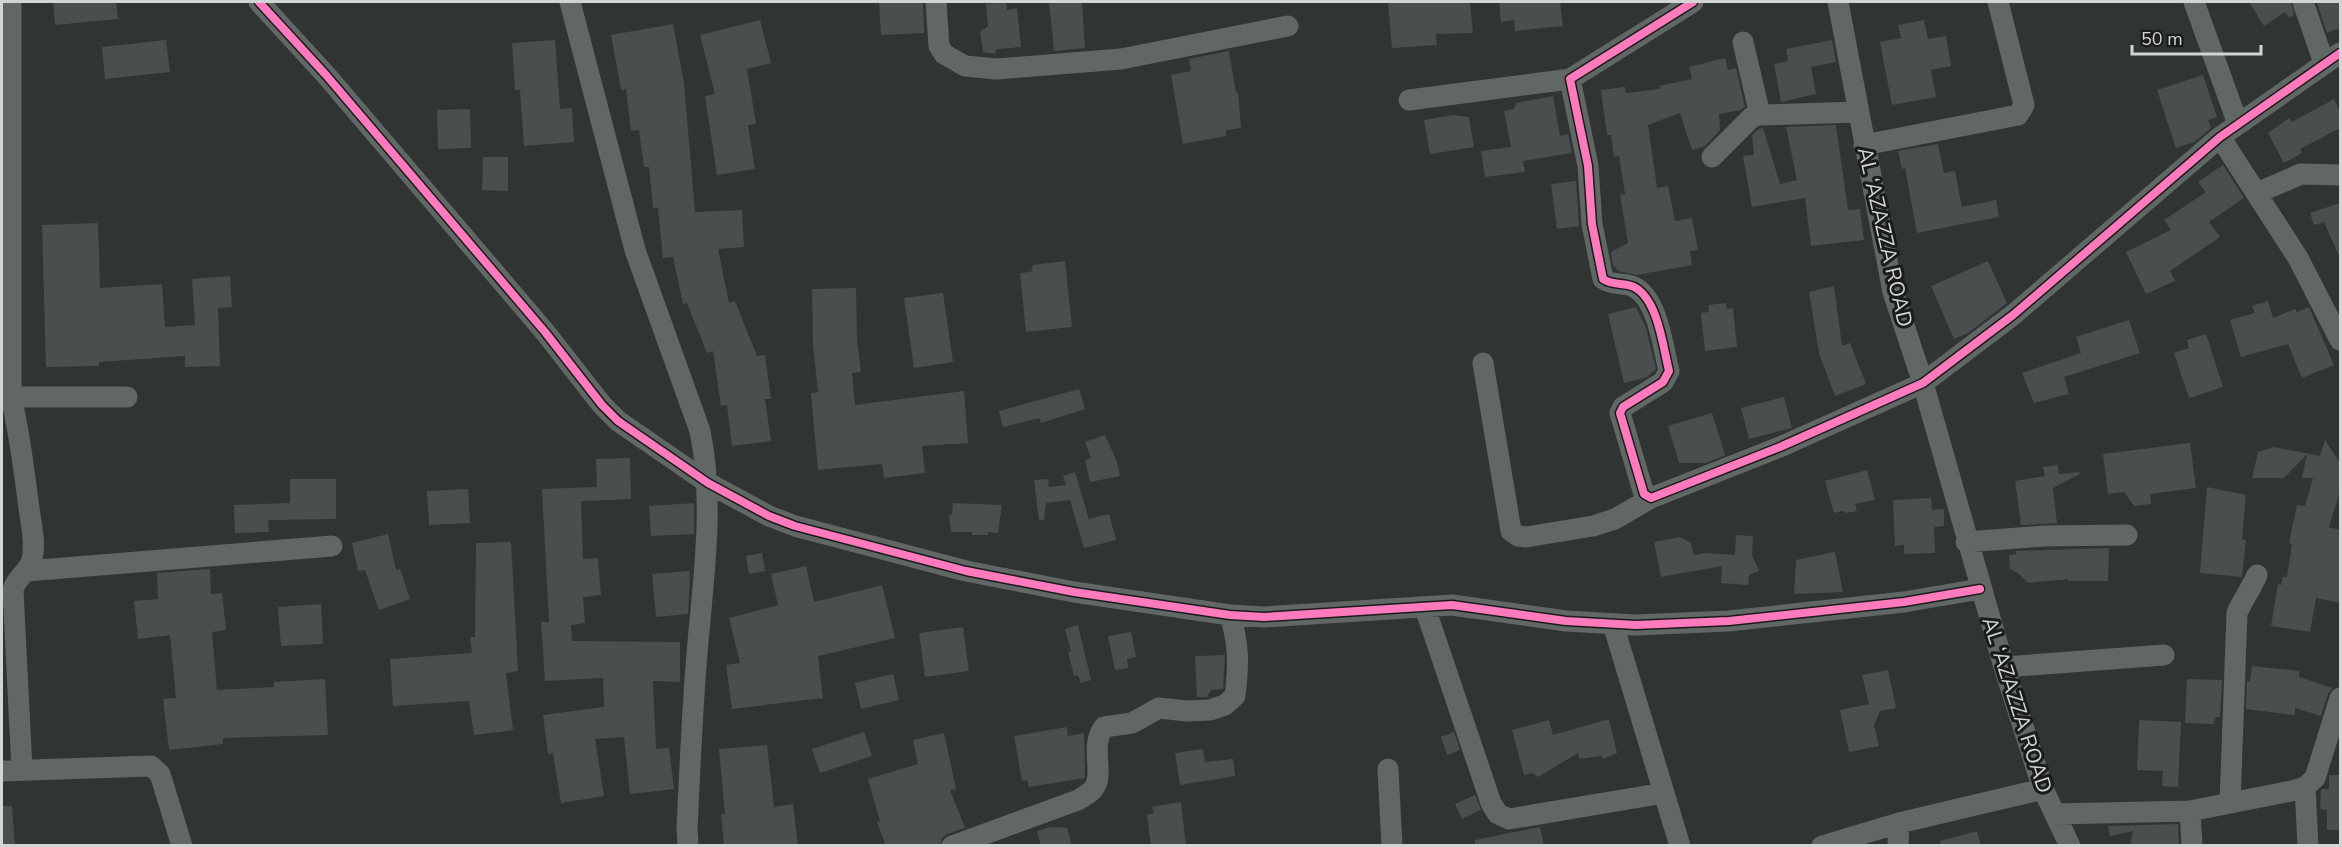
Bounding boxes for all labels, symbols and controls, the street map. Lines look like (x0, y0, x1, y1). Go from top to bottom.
scale bar (2132, 18, 2261, 56)
text: 50 m (2141, 27, 2183, 51)
street label: AL ‘AZAZZA ROAD (1851, 144, 1919, 330)
street label: AL ‘AZAZZA ROAD (1975, 613, 2059, 797)

